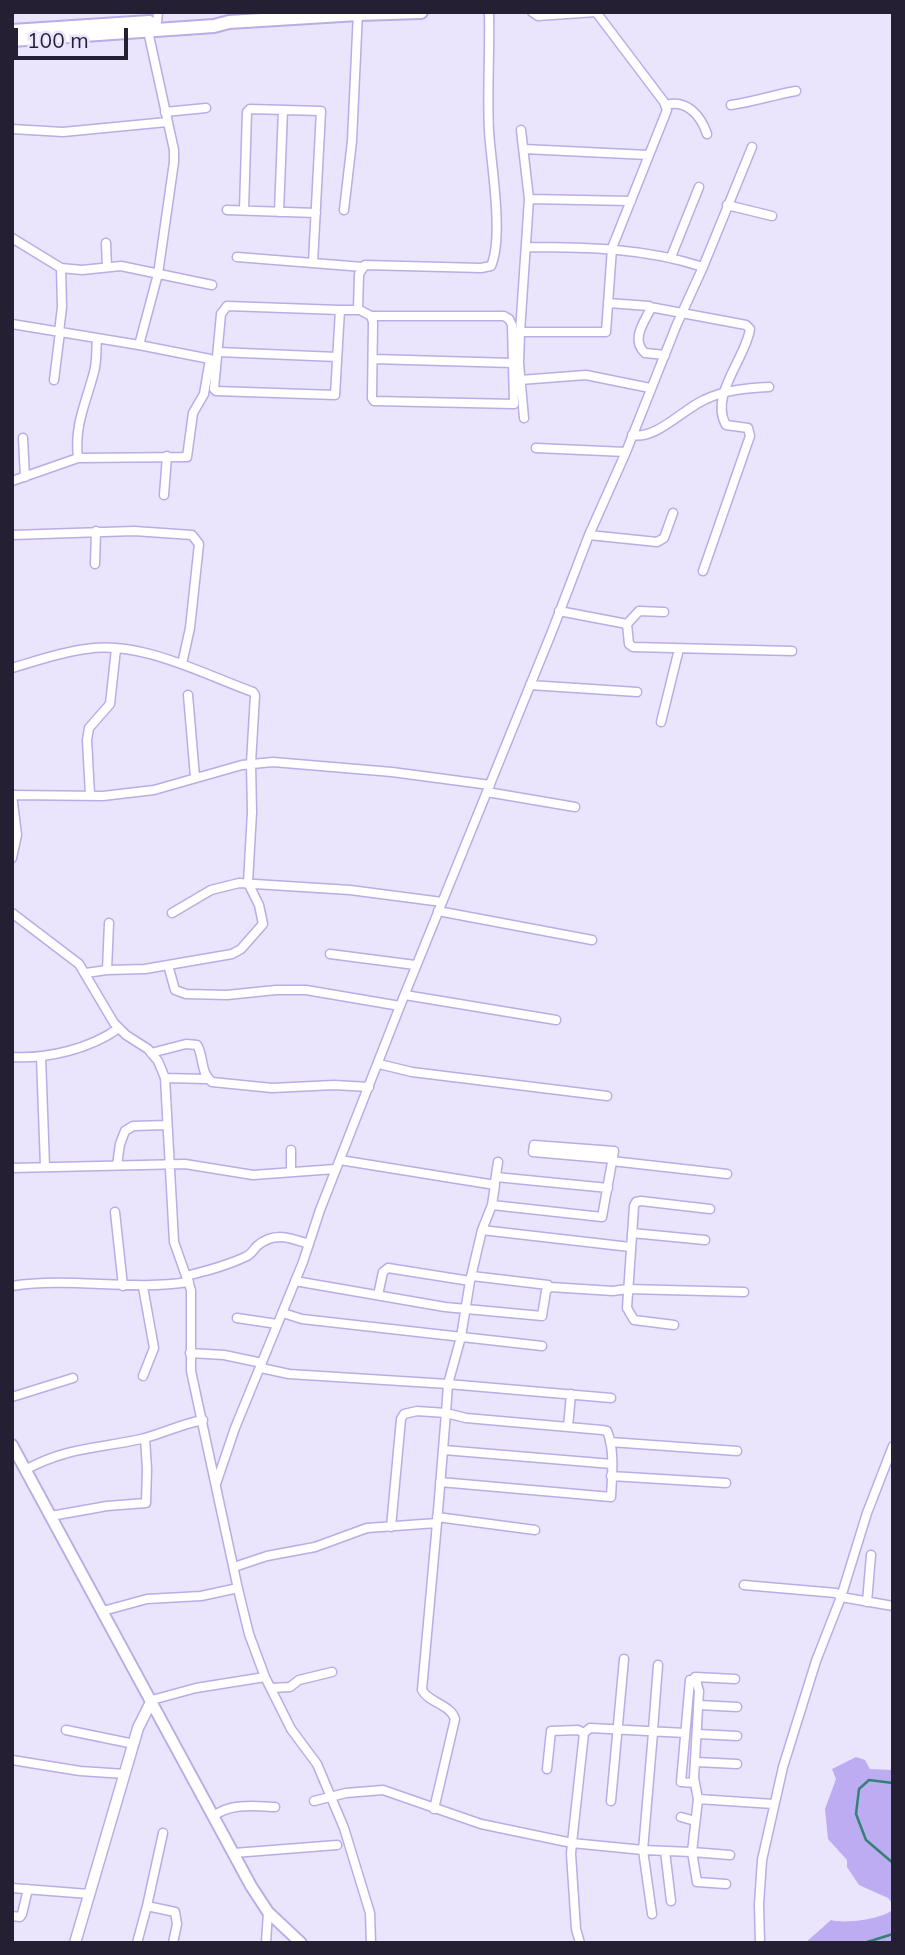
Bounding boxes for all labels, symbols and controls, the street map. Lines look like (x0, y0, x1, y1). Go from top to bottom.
scale bar (18, 14, 131, 58)
text: 100 m (27, 27, 89, 53)

